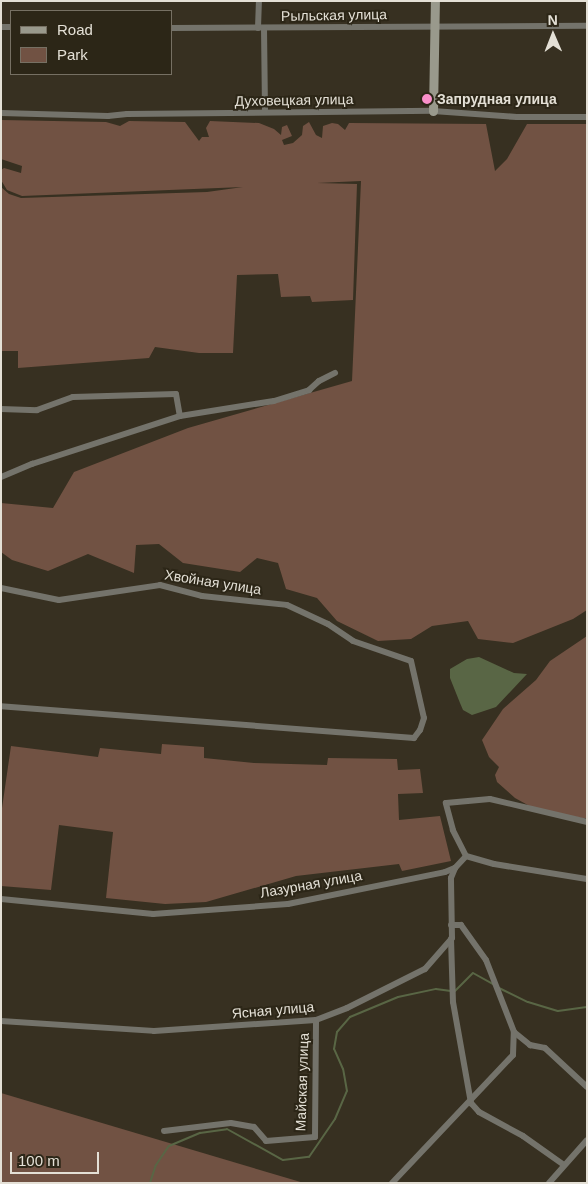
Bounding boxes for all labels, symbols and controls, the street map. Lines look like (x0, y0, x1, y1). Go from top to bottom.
street label: Рыльская улица (281, 6, 387, 24)
legend (10, 10, 172, 75)
north arrow (528, 10, 578, 60)
text: N (548, 12, 558, 28)
text: Road (57, 21, 93, 38)
text: Park (57, 46, 88, 63)
street label: Духовецкая улица (235, 91, 353, 109)
place label: Запрудная улица (437, 91, 557, 107)
marker: Запрудная улица (421, 93, 433, 105)
street label: Хвойная улица (163, 566, 263, 598)
street label: Лазурная улица (259, 867, 363, 901)
street label: Ясная улица (231, 998, 315, 1022)
street label: Майская улица (292, 1032, 312, 1132)
scale bar (12, 1142, 101, 1174)
text: 100 m (18, 1152, 60, 1169)

